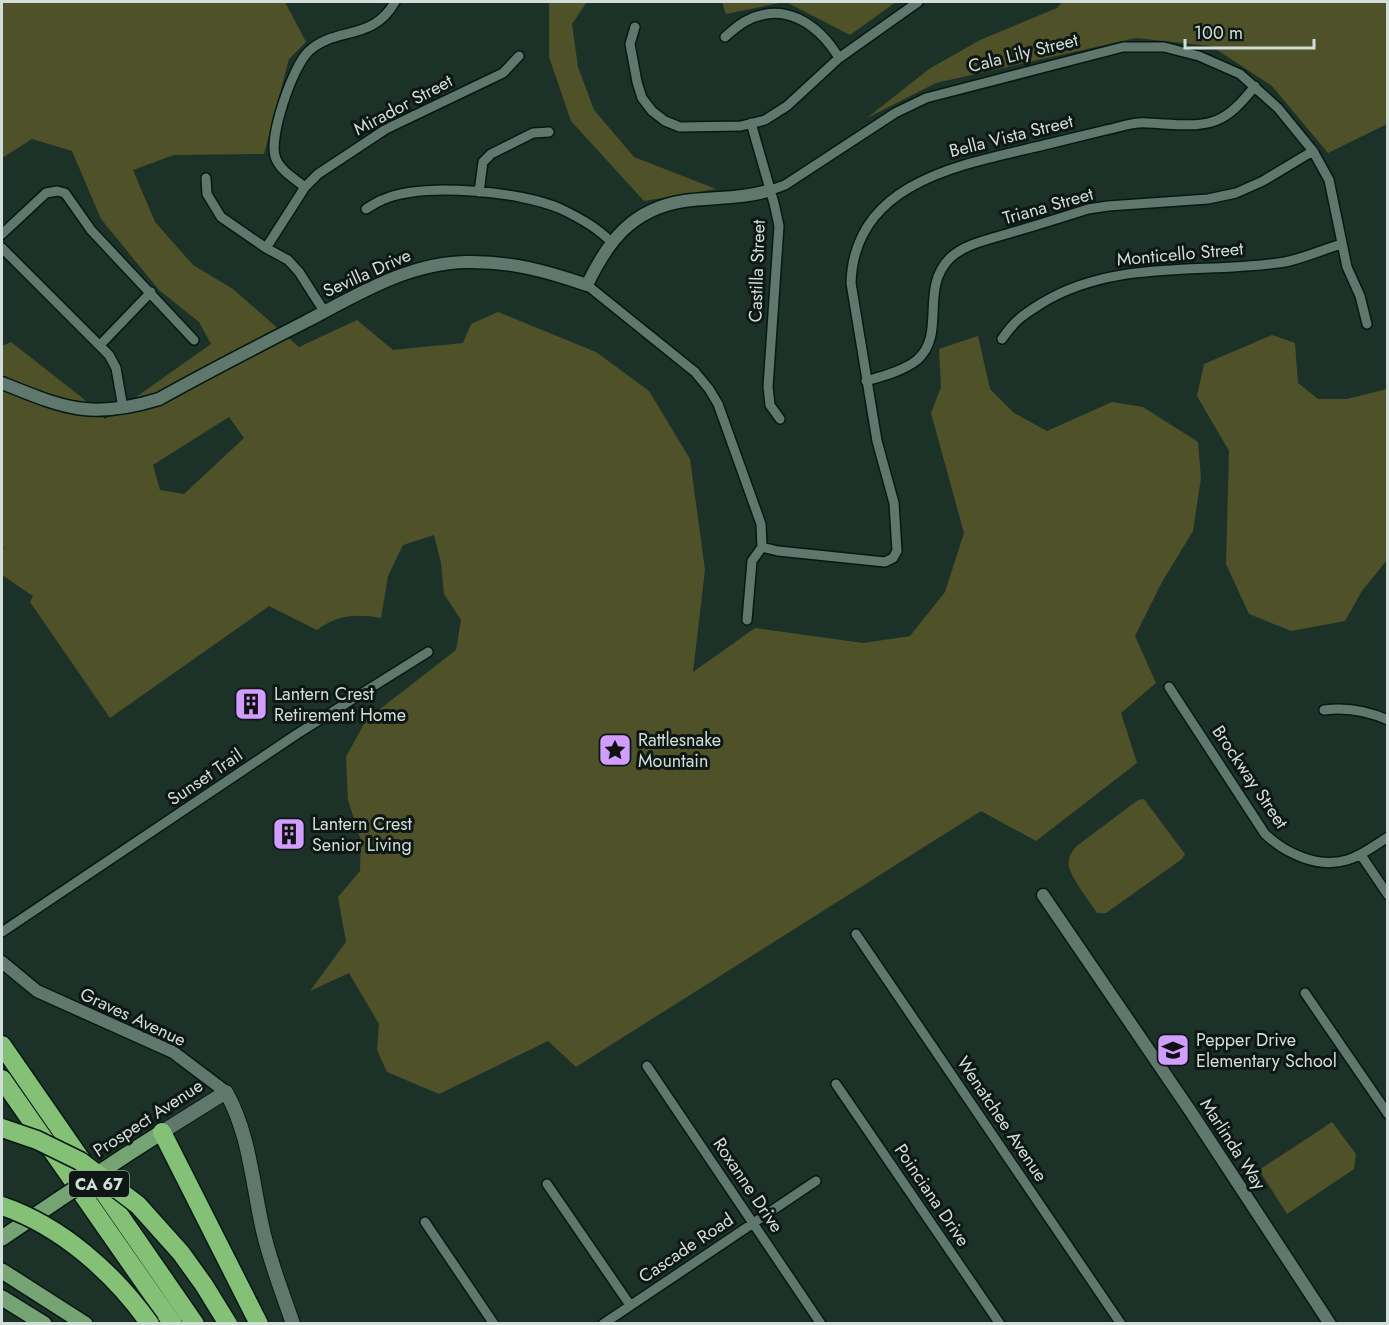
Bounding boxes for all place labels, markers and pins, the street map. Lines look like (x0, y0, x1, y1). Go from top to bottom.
place label: Lantern Crest Retirement Home (274, 681, 406, 728)
building icon: Lantern Crest Retirement Home (233, 686, 269, 722)
place label: Rattlesnake Mountain (638, 727, 721, 774)
place icon: Rattlesnake Mountain (597, 732, 633, 768)
place label: Lantern Crest Senior Living (312, 811, 413, 858)
building icon: Lantern Crest Senior Living (271, 816, 307, 852)
place label: Pepper Drive Elementary School (1196, 1027, 1337, 1074)
school or university icon: Pepper Drive Elementary School (1155, 1032, 1191, 1068)

